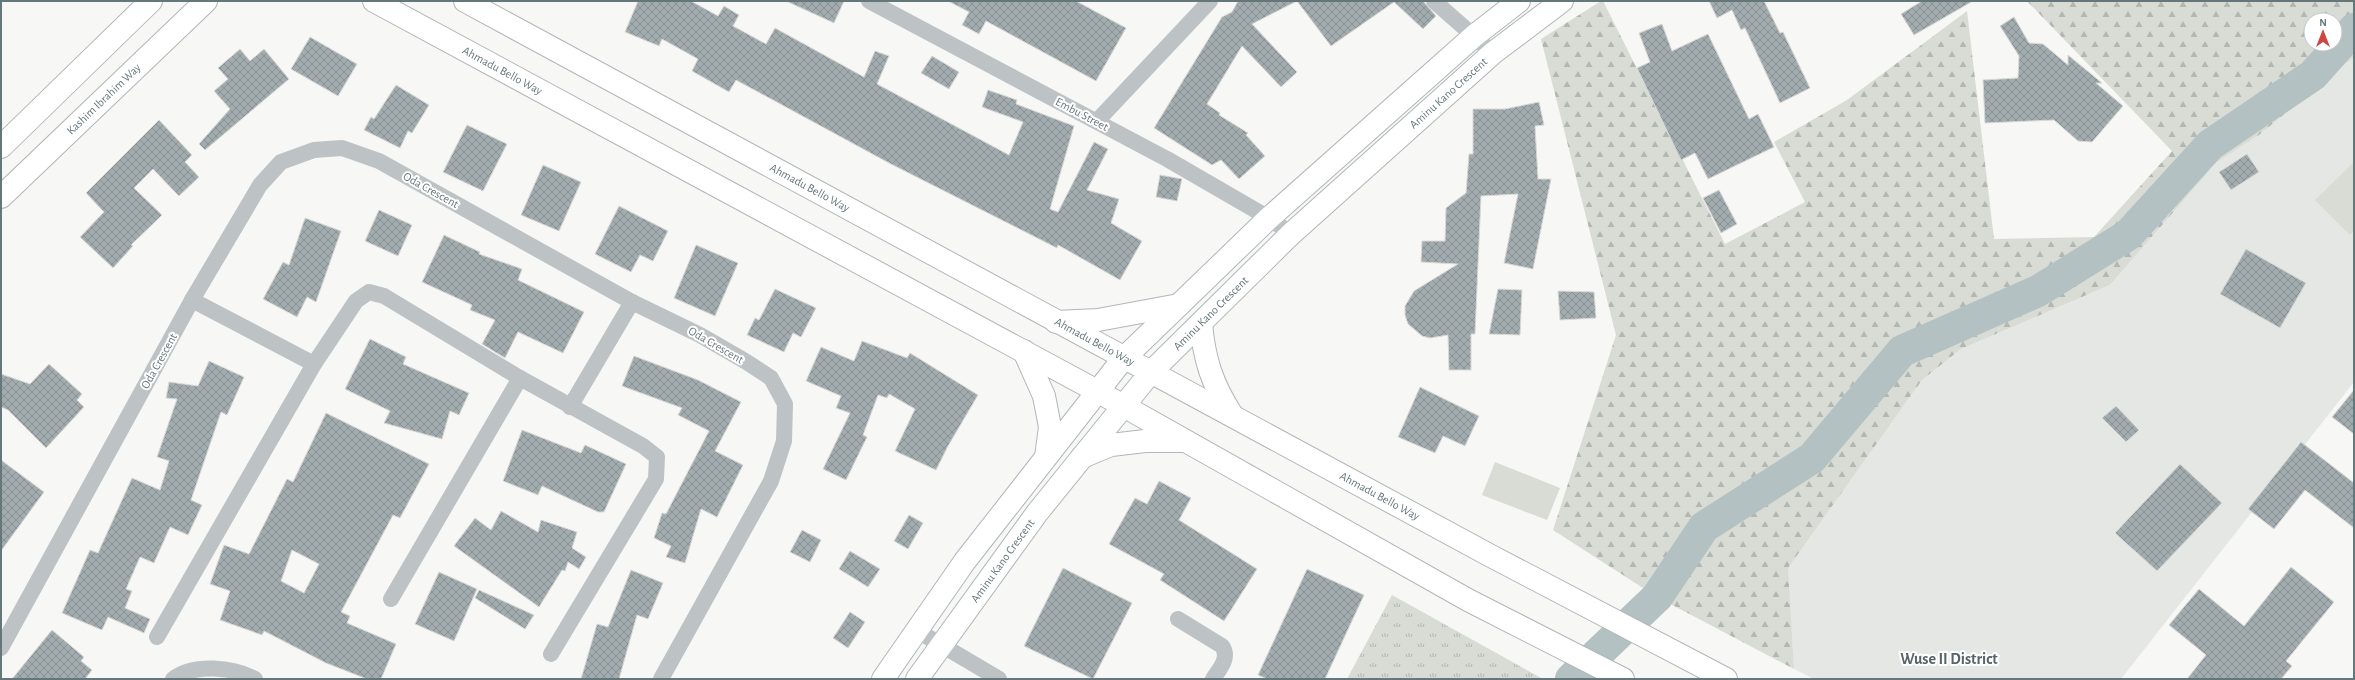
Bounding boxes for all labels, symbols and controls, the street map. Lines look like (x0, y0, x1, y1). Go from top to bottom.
north arrow (2303, 12, 2343, 52)
text: N (2319, 17, 2327, 28)
street label: Ahmadu Bello Way (461, 44, 544, 98)
street label: Aminu Kano Crescent (1407, 55, 1490, 131)
street label: Kashim Ibrahim Way (64, 61, 144, 137)
street label: Embu Street (1054, 95, 1110, 133)
street label: Ahmadu Bello Way (768, 161, 852, 215)
street label: Oda Crescent (401, 170, 461, 210)
street label: Aminu Kano Crescent (1171, 274, 1251, 352)
street label: Ahmadu Bello Way (1053, 315, 1137, 369)
street label: Oda Crescent (686, 324, 746, 366)
street label: Oda Crescent (139, 331, 179, 391)
street label: Ahmadu Bello Way (1338, 469, 1422, 523)
street label: Aminu Kano Crescent (968, 517, 1037, 605)
district label: Wuse II District (1900, 651, 1998, 667)

